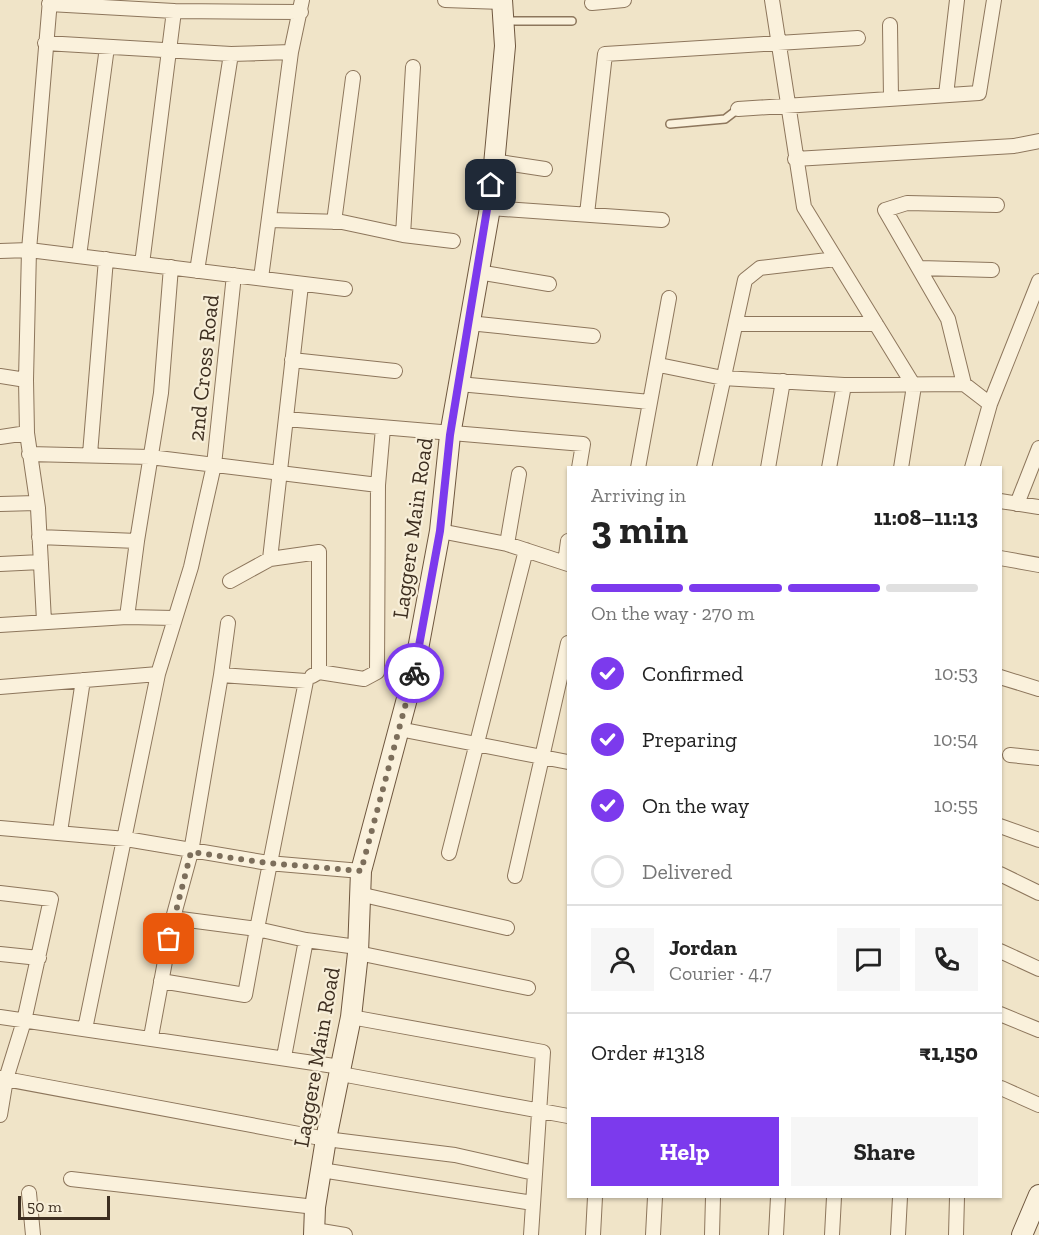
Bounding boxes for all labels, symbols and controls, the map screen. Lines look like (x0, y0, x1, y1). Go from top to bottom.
pin (465, 159, 516, 210)
icon: home (474, 168, 507, 201)
street label: 2nd Cross Road (182, 293, 225, 443)
street label: Laggere Main Road (386, 436, 439, 620)
text: Arriving in (591, 483, 686, 507)
text: 11:08–11:13 (874, 504, 978, 531)
text: 3 min (591, 506, 688, 553)
text: On the way · 270 m (591, 601, 754, 625)
courier (384, 643, 444, 703)
icon: bike (398, 657, 431, 690)
icon: check (591, 657, 624, 690)
text: Confirmed (642, 660, 743, 687)
text: 10:53 (934, 661, 978, 685)
icon: check (591, 723, 624, 756)
text: Preparing (642, 726, 737, 753)
text: 10:54 (933, 727, 978, 751)
icon: check (591, 789, 624, 822)
text: On the way (642, 792, 749, 819)
text: 10:55 (934, 793, 978, 817)
text: Delivered (642, 858, 732, 885)
pin (143, 913, 194, 964)
icon: bag (152, 922, 185, 955)
button: person (591, 928, 654, 991)
button: chat (837, 928, 900, 991)
button: phone (915, 928, 978, 991)
text: Jordan (669, 934, 737, 961)
text: Courier · 4.7 (669, 961, 772, 985)
street label: Laggere Main Road (287, 965, 346, 1149)
text: Order #1318 (591, 1039, 705, 1066)
text: ₹1,150 (919, 1039, 978, 1066)
button: Help (591, 1117, 779, 1186)
button: Share (791, 1117, 978, 1186)
scale bar (18, 1193, 110, 1220)
text: 50 m (27, 1197, 62, 1216)

